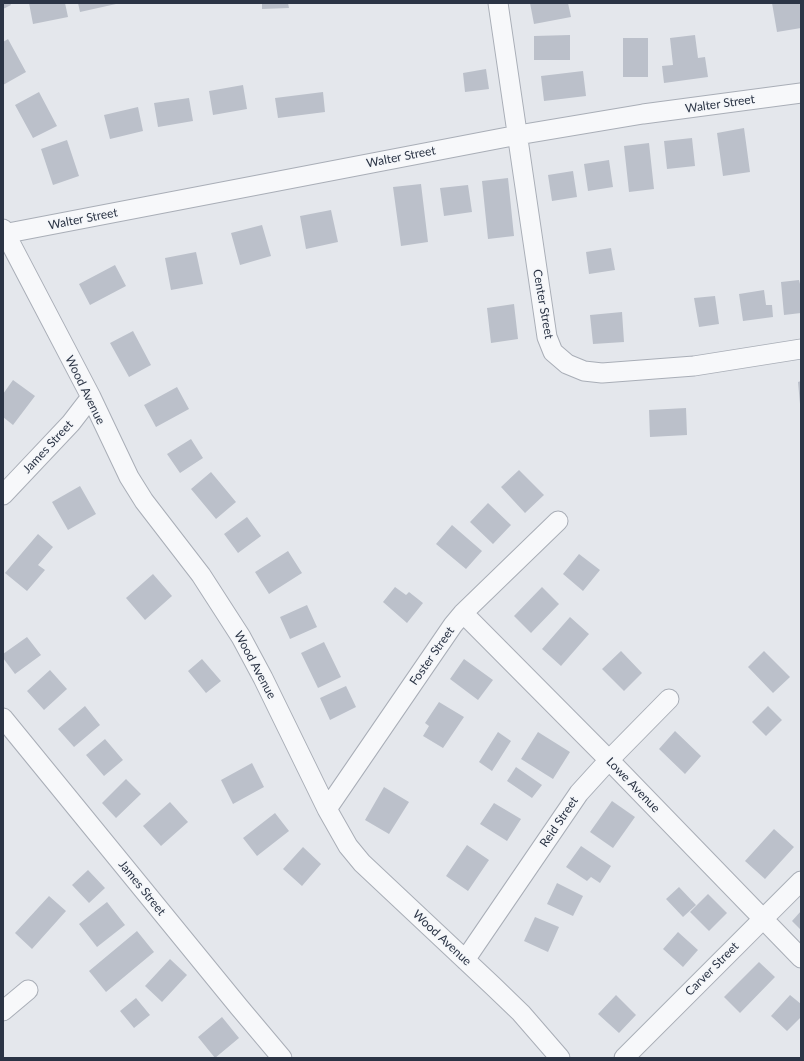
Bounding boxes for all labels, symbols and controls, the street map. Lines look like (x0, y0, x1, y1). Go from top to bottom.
street label: Walter Street (684, 92, 756, 116)
street label: Walter Street (365, 143, 437, 171)
street label: Walter Street (47, 205, 119, 233)
street label: Center Street (530, 268, 556, 340)
street label: Wood Avenue (62, 353, 108, 427)
street label: James Street (20, 418, 76, 476)
street label: Foster Street (407, 624, 457, 688)
street label: Wood Avenue (231, 629, 279, 701)
street label: Lowe Avenue (603, 754, 663, 816)
street label: Reid Street (537, 794, 581, 850)
street label: James Street (115, 857, 169, 919)
street label: Wood Avenue (410, 907, 474, 969)
street label: Carver Street (682, 939, 742, 999)

